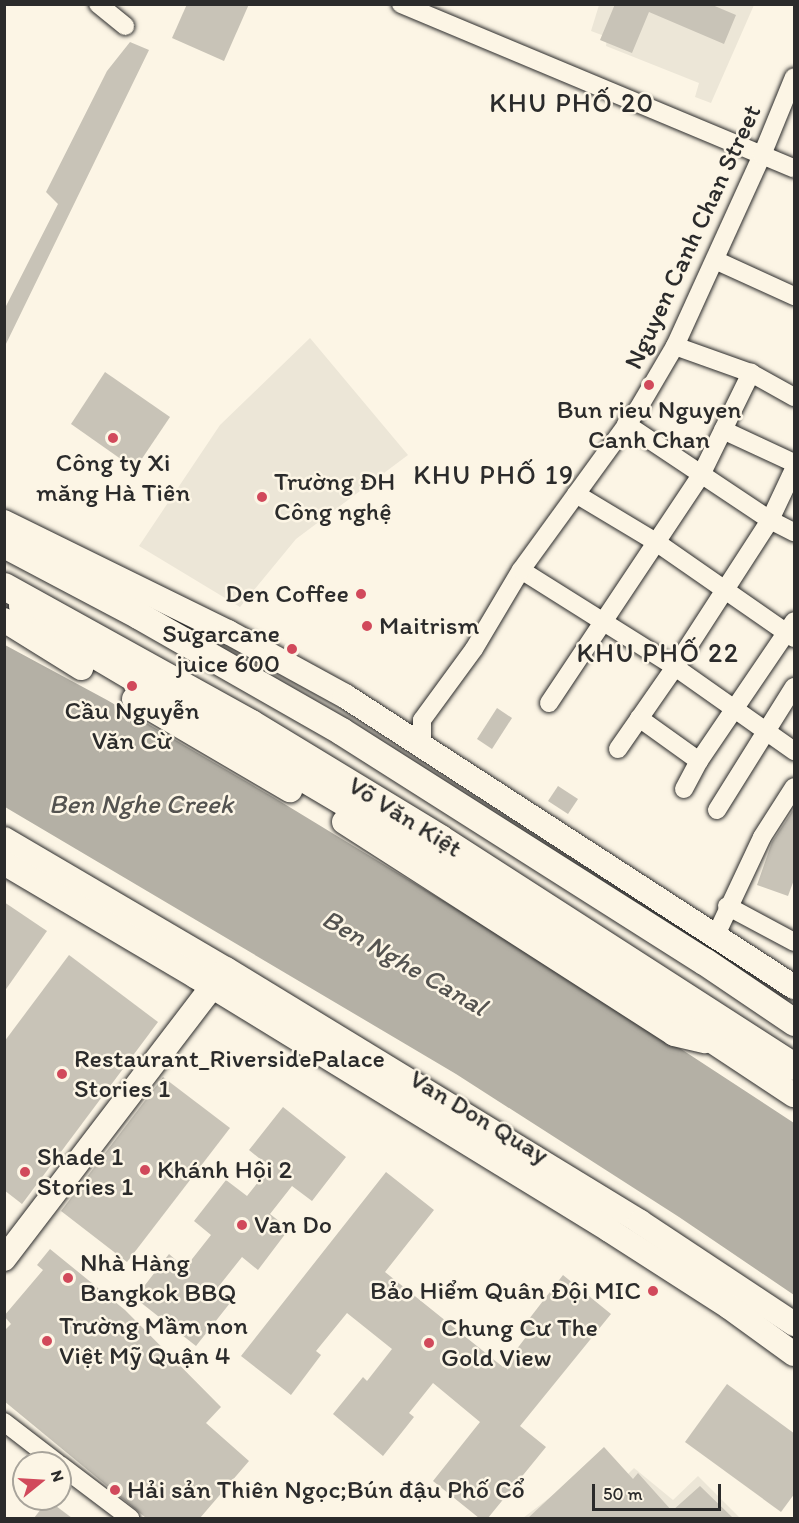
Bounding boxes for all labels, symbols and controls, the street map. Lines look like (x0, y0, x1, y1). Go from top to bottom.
district label: KHU PHỐ 20 (489, 87, 655, 119)
street label: Nguyen Canh Chan Street (618, 100, 768, 374)
marker: Bun rieu Nguyen Canh Chan (642, 378, 656, 392)
place label: Bun rieu Nguyen Canh Chan (556, 394, 742, 455)
marker: Công ty Xi măng Hà Tiên (106, 431, 120, 445)
place label: Công ty Xi măng Hà Tiên (36, 447, 190, 508)
district label: KHU PHỐ 19 (413, 459, 575, 491)
place label: Trường ĐH Công nghệ (274, 466, 395, 528)
marker: Trường ĐH Công nghệ (255, 490, 269, 504)
place label: Den Coffee (225, 578, 349, 610)
marker: Den Coffee (354, 587, 368, 601)
place label: Maitrism (379, 610, 479, 642)
place label: Sugarcane juice 600 (162, 618, 280, 680)
marker: Maitrism (360, 619, 374, 633)
district label: KHU PHỐ 22 (576, 637, 740, 669)
marker: Sugarcane juice 600 (285, 642, 299, 656)
marker: Cầu Nguyễn Văn Cừ (125, 679, 139, 693)
place label: Cầu Nguyễn Văn Cừ (64, 695, 200, 756)
street label: Võ Văn Kiệt (343, 770, 467, 864)
water label: Ben Nghe Creek (49, 788, 233, 820)
water label: Ben Nghe Canal (317, 902, 493, 1022)
place label: Restaurant_RiversidePalace Stories 1 (74, 1043, 385, 1104)
street label: Van Don Quay (403, 1063, 555, 1171)
marker: Restaurant_RiversidePalace Stories 1 (55, 1067, 69, 1081)
place label: Shade 1 Stories 1 (37, 1141, 133, 1202)
place label: Khánh Hội 2 (157, 1154, 292, 1186)
marker: Khánh Hội 2 (138, 1163, 152, 1177)
marker: Shade 1 Stories 1 (18, 1165, 32, 1179)
place label: Van Do (254, 1209, 333, 1241)
marker: Van Do (235, 1218, 249, 1232)
place label: Nhà Hàng Bangkok BBQ (80, 1247, 236, 1308)
marker: Nhà Hàng Bangkok BBQ (61, 1271, 75, 1285)
place label: Bảo Hiểm Quân Đội MIC (369, 1275, 641, 1307)
marker: Bảo Hiểm Quân Đội MIC (646, 1284, 660, 1298)
place label: Trường Mầm non Việt Mỹ Quận 4 (59, 1310, 248, 1372)
place label: Chung Cư The Gold View (441, 1312, 598, 1374)
marker: Trường Mầm non Việt Mỹ Quận 4 (40, 1334, 54, 1348)
marker: Chung Cư The Gold View (422, 1336, 436, 1350)
north arrow (12, 1451, 72, 1511)
text: N (47, 1468, 68, 1484)
scale bar (595, 1472, 724, 1510)
place label: Hải sản Thiên Ngọc;Bún đậu Phố Cổ (127, 1474, 524, 1506)
marker: Hải sản Thiên Ngọc;Bún đậu Phố Cổ (108, 1483, 122, 1497)
text: 50 m (603, 1483, 643, 1505)

